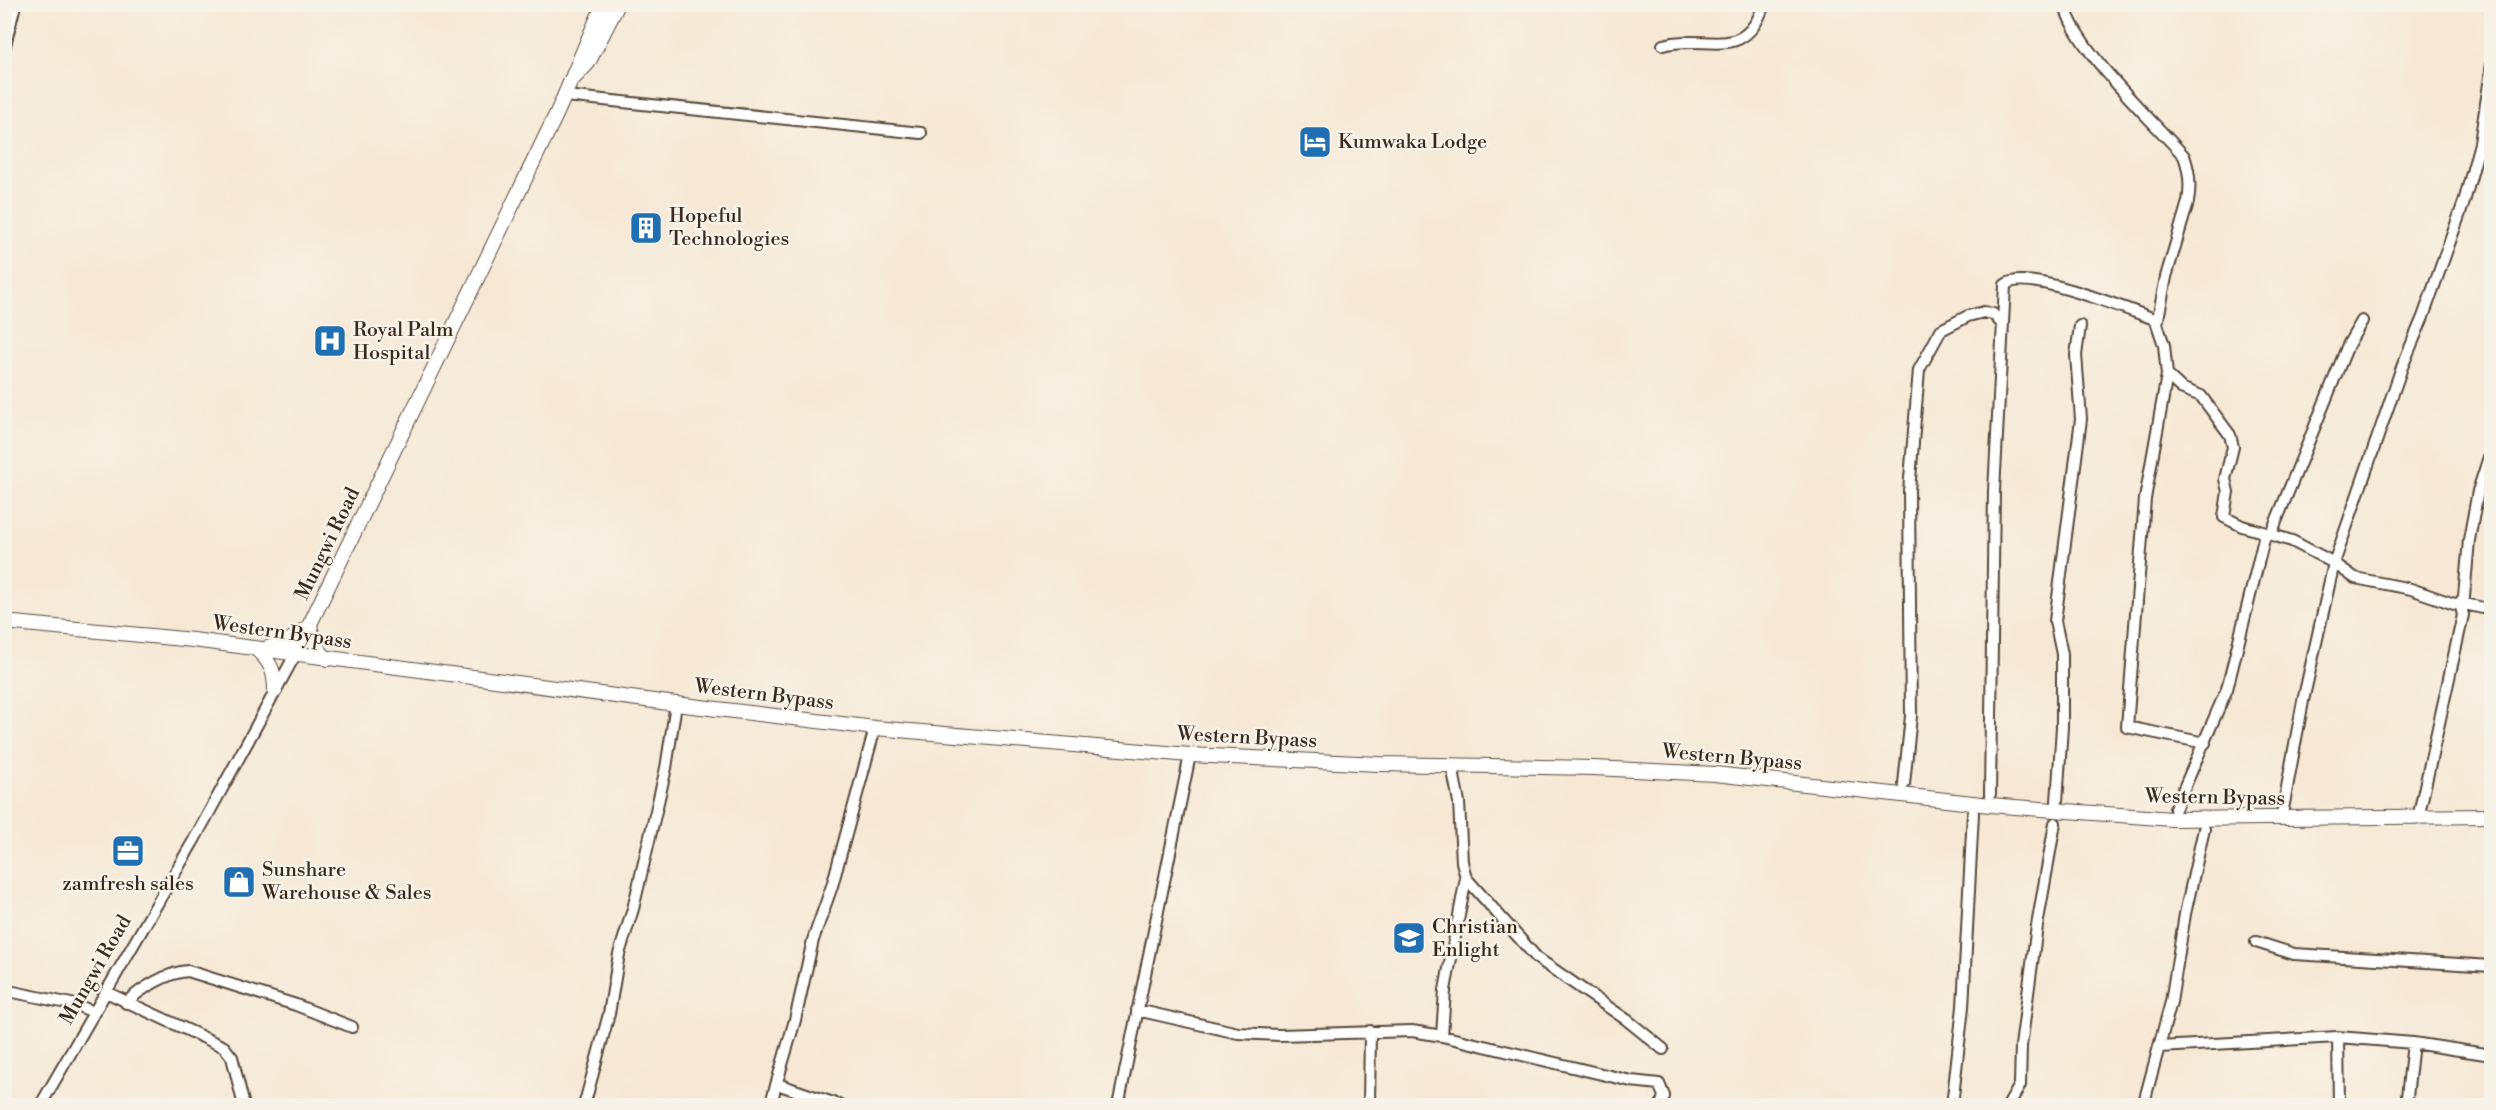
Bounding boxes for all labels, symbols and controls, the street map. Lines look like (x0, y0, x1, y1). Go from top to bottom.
hotel icon: Kumwaka Lodge (1297, 124, 1333, 160)
place label: Kumwaka Lodge (1338, 130, 1487, 155)
place label: Hopeful Technologies (669, 204, 789, 252)
building icon: Hopeful Technologies (628, 210, 664, 246)
place label: Royal Palm Hospital (353, 318, 454, 366)
hospital icon: Royal Palm Hospital (312, 323, 348, 359)
street label: Mungwi Road (290, 483, 366, 604)
street label: Western Bypass (210, 611, 353, 655)
street label: Western Bypass (692, 674, 835, 716)
street label: Western Bypass (1175, 722, 1318, 754)
street label: Western Bypass (1660, 739, 1803, 777)
street label: Western Bypass (2144, 784, 2285, 812)
office icon: zamfresh sales (110, 833, 146, 869)
place label: Sunshare Warehouse & Sales (261, 858, 432, 906)
shop icon: Sunshare Warehouse & Sales (221, 864, 257, 900)
place label: zamfresh sales (62, 872, 194, 897)
street label: Mungwi Road (55, 910, 138, 1029)
place label: Christian Enlight (1432, 915, 1518, 963)
school or university icon: Christian Enlight (1391, 920, 1427, 956)

